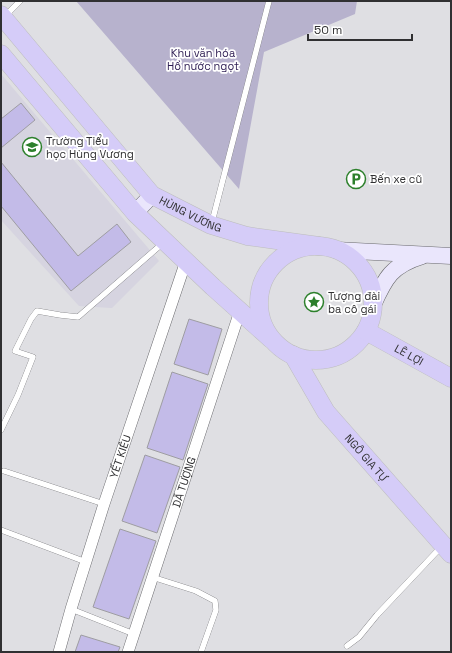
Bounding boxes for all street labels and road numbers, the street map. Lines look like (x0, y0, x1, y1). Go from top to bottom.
street label: HÙNG VƯƠNG (157, 193, 223, 235)
street label: LÊ LỢI (392, 341, 426, 368)
street label: NGÔ GIA TỰ (342, 431, 391, 485)
street label: YẾT KIÊU (106, 433, 134, 480)
street label: DÃ TƯỢNG (169, 455, 199, 509)

